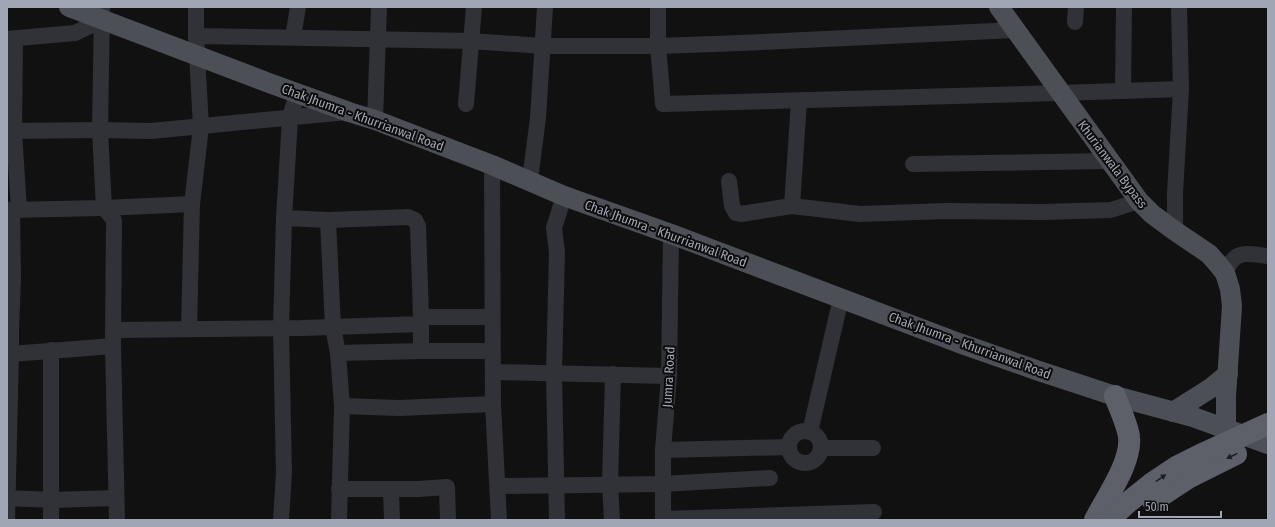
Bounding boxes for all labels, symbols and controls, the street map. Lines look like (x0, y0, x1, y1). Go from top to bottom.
street label: Chak Jhumra - Khurrianwal Road (280, 81, 446, 154)
street label: Khurianwala Bypass (1075, 117, 1151, 211)
street label: Chak Jhumra - Khurrianwal Road (583, 197, 749, 270)
street label: Chak Jhumra - Khurrianwal Road (887, 309, 1053, 382)
street label: Jumra Road (659, 346, 678, 408)
one-way arrow (1227, 453, 1238, 459)
one-way arrow (1156, 474, 1166, 482)
scale bar (1139, 493, 1221, 519)
text: 50 m (1145, 500, 1169, 514)

